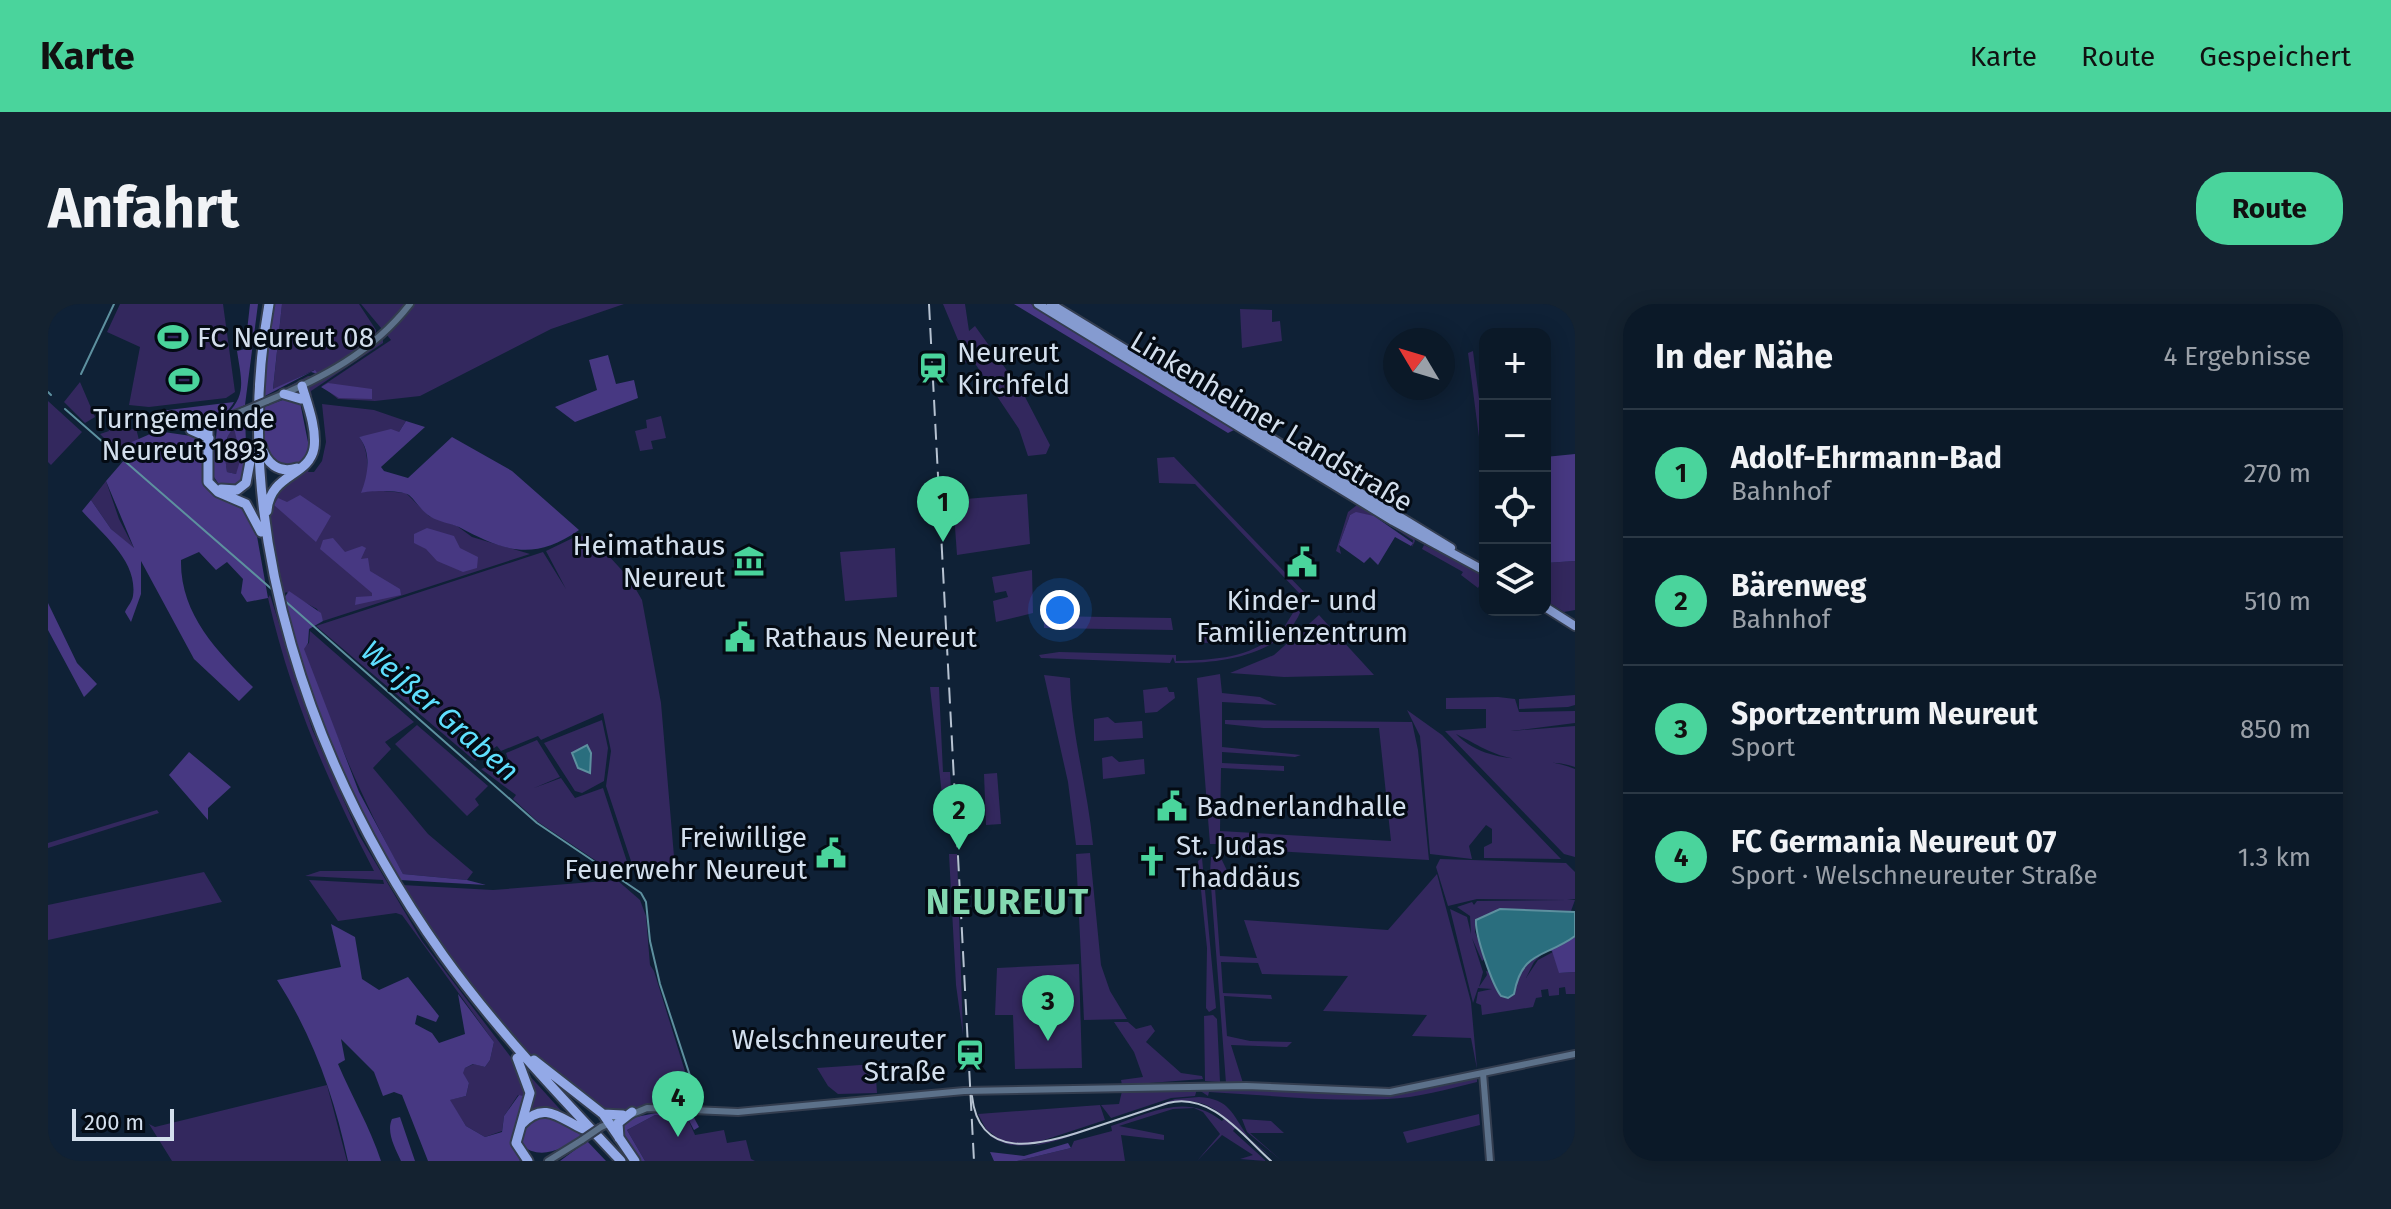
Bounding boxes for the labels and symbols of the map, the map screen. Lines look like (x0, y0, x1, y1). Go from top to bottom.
sports icon: FC Neureut 08 (156, 320, 190, 354)
place label: FC Neureut 08 (197, 321, 374, 354)
street label: Linkenheimer Landstraße (1125, 324, 1419, 519)
north arrow (1383, 328, 1455, 400)
place label: Neureut Kirchfeld (957, 336, 1070, 401)
station icon: Neureut Kirchfeld (916, 351, 950, 385)
sports icon: Turngemeinde Neureut 1893 (167, 363, 201, 397)
place label: Turngemeinde Neureut 1893 (93, 402, 275, 467)
pin: 1 (917, 476, 969, 542)
place label: Heimathaus Neureut (572, 529, 726, 594)
museum icon: Heimathaus Neureut (732, 544, 766, 578)
public building icon: Kinder- und Familienzentrum (1285, 545, 1319, 579)
place label: Kinder- und Familienzentrum (1196, 584, 1408, 649)
your location (1040, 590, 1080, 630)
public building icon: Rathaus Neureut (723, 620, 757, 654)
place label: Rathaus Neureut (764, 621, 978, 654)
water label: Weißer Graben (354, 633, 526, 789)
pin: 2 (933, 784, 985, 850)
public building icon: Badnerlandhalle (1155, 789, 1189, 823)
place label: Badnerlandhalle (1196, 790, 1407, 823)
place label: Freiwillige Feuerwehr Neureut (564, 821, 808, 886)
place label: St. Judas Thaddäus (1176, 829, 1300, 894)
public building icon: Freiwillige Feuerwehr Neureut (814, 836, 848, 870)
church icon: St. Judas Thaddäus (1135, 844, 1169, 878)
district label: NEUREUT (926, 880, 1090, 924)
pin: 3 (1022, 975, 1074, 1041)
place label: Welschneureuter Straße (732, 1023, 946, 1088)
station icon: Welschneureuter Straße (953, 1038, 987, 1072)
pin: 4 (652, 1071, 704, 1137)
scale bar (72, 1105, 174, 1141)

